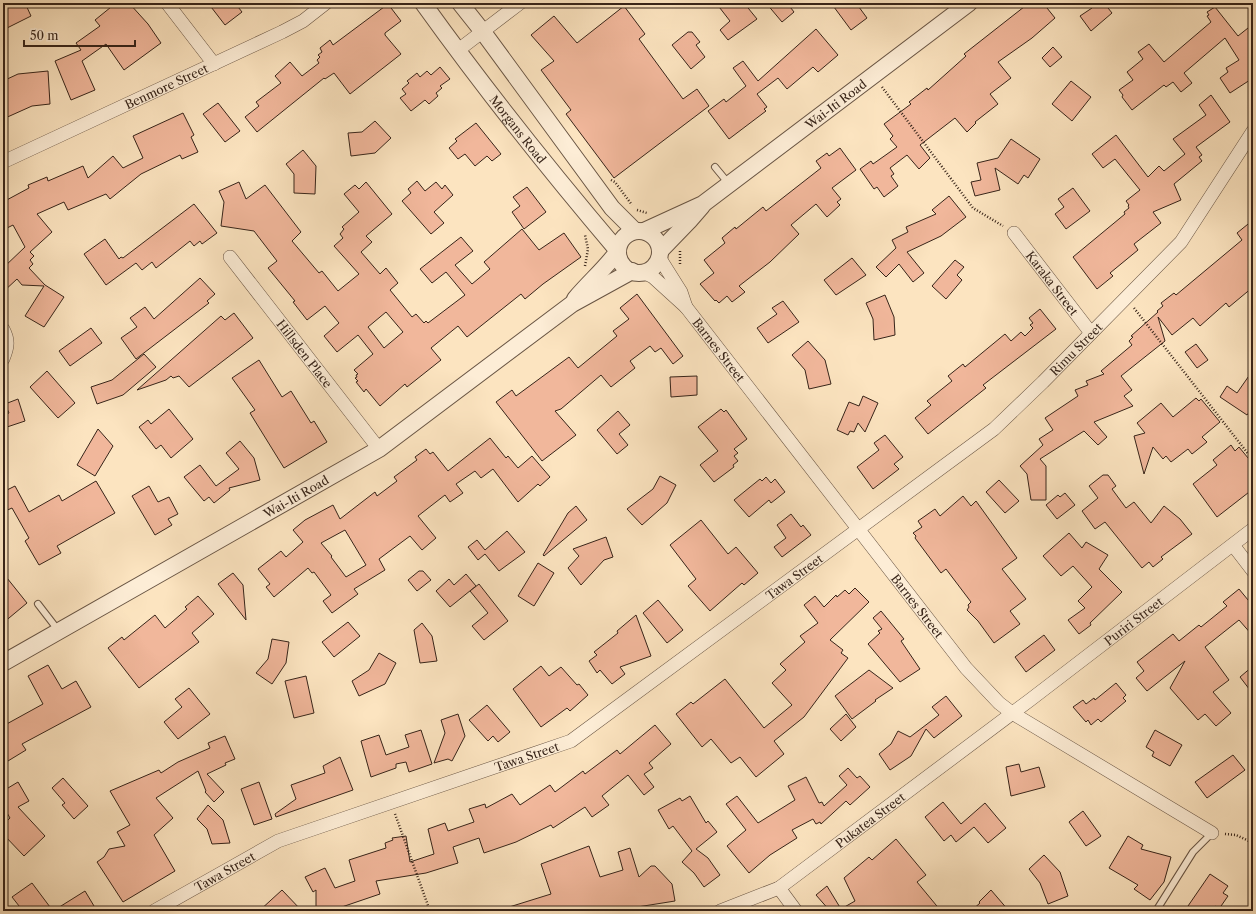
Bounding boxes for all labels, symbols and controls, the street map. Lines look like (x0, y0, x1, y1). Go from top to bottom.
scale bar (24, 22, 135, 48)
text: 50 m (30, 28, 59, 43)
street label: Benmore Street (122, 60, 211, 112)
street label: Wai-Iti Road (801, 76, 870, 132)
street label: Morgans Road (487, 92, 550, 167)
street label: Karaka Street (1023, 248, 1082, 319)
street label: Barnes Street (690, 315, 749, 385)
street label: Hillsden Place (274, 316, 336, 391)
street label: Rimu Street (1046, 319, 1105, 378)
street label: Wai-Iti Road (260, 471, 332, 521)
street label: Tawa Street (763, 550, 826, 602)
street label: Barnes Street (888, 571, 948, 641)
street label: Puriri Street (1101, 593, 1166, 648)
street label: Tawa Street (492, 738, 561, 774)
street label: Pukatea Street (832, 789, 908, 851)
street label: Tawa Street (192, 848, 258, 894)

